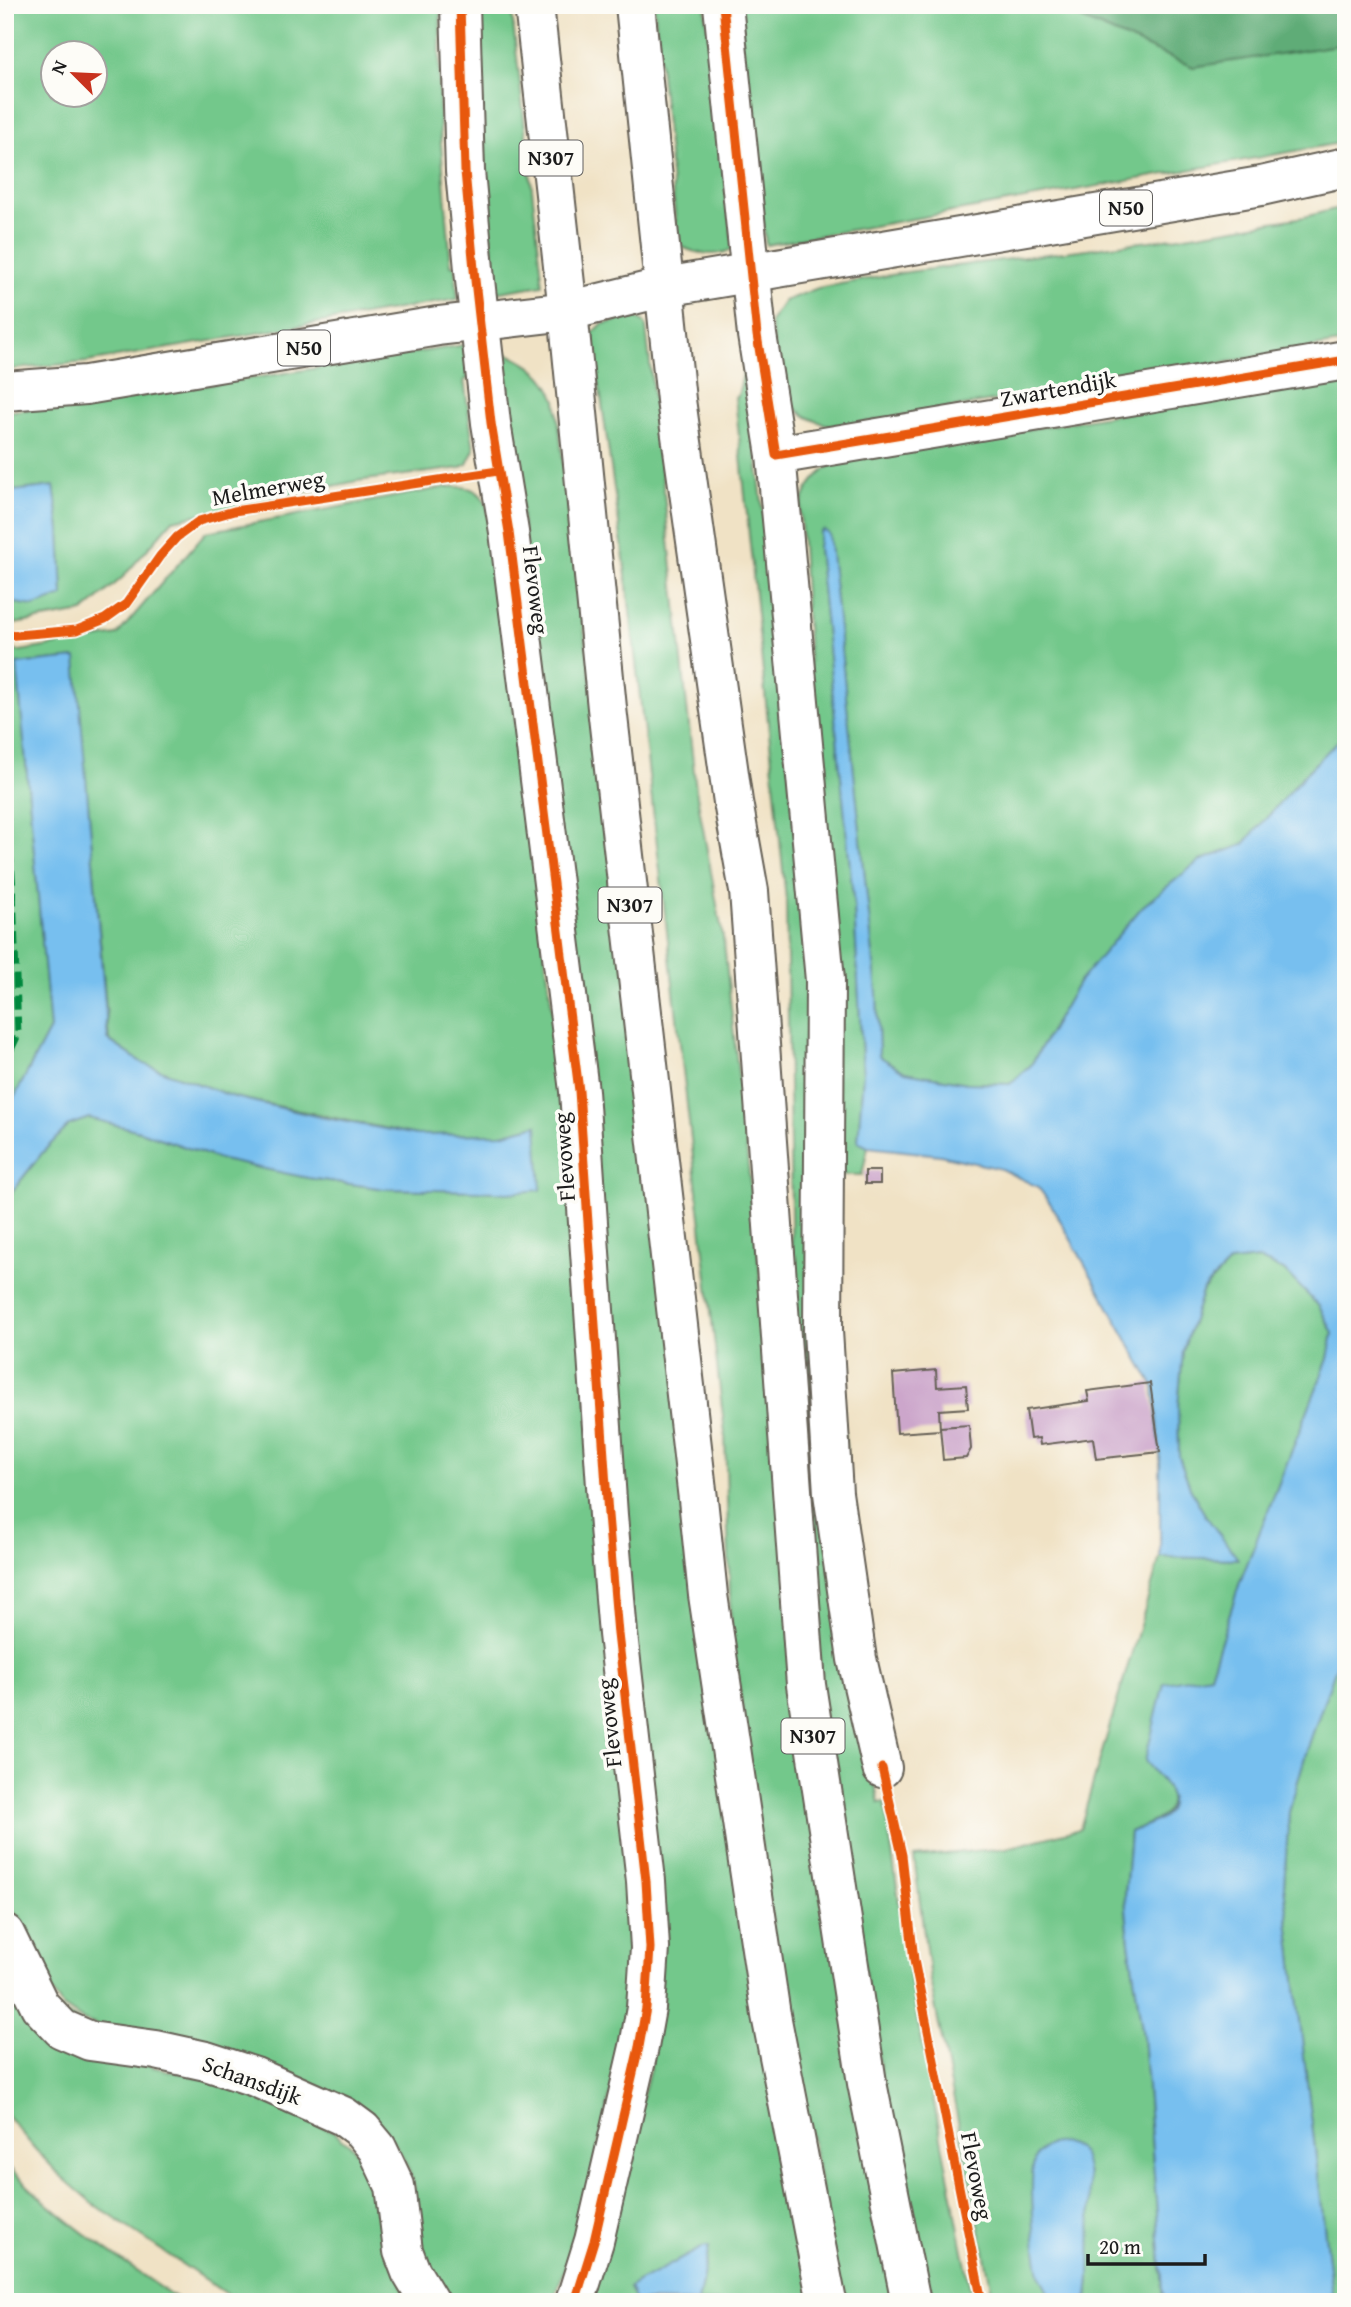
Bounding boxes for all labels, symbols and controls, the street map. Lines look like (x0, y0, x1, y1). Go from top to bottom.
north arrow (38, 38, 108, 108)
text: N (43, 55, 74, 79)
road number: N307 (520, 140, 582, 176)
road number: N50 (1100, 190, 1152, 226)
road number: N50 (278, 330, 330, 366)
street label: Zwartendijk (997, 362, 1119, 415)
street label: Melmerweg (209, 461, 327, 514)
street label: Flevoweg (515, 544, 558, 637)
road number: N307 (598, 888, 662, 922)
street label: Flevoweg (544, 1111, 583, 1203)
street label: Flevoweg (587, 1677, 630, 1769)
road number: N307 (782, 1718, 844, 1754)
street label: Schansdijk (198, 2046, 307, 2113)
street label: Flevoweg (953, 2129, 1002, 2223)
scale bar (1088, 2223, 1206, 2267)
text: 20 m (1099, 2231, 1141, 2262)

